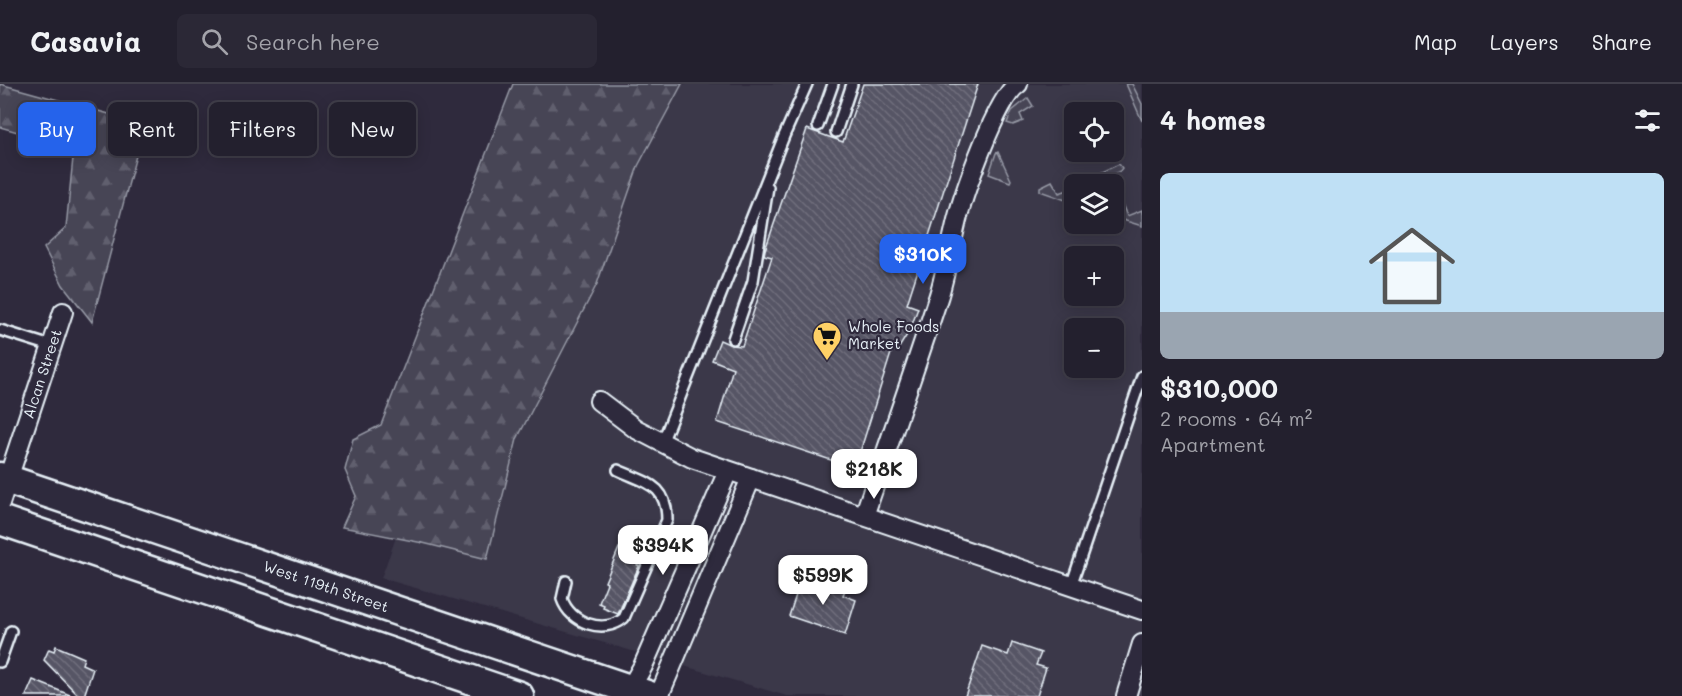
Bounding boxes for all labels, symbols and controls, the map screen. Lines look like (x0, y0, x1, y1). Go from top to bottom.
search box (177, 14, 597, 68)
text: Casavia (30, 23, 141, 59)
icon: search (198, 25, 231, 58)
text: Search here (246, 27, 380, 56)
text: Map (1414, 28, 1457, 55)
text: Layers (1490, 28, 1559, 55)
text: Share (1592, 28, 1652, 55)
chip: Buy (18, 102, 96, 156)
chip: Rent (108, 102, 197, 156)
chip: Filters (209, 102, 317, 156)
chip: New (329, 102, 416, 156)
map controls (1064, 102, 1124, 378)
button: locate (1064, 102, 1124, 162)
text: 4 homes (1160, 103, 1266, 137)
icon: filters (1631, 104, 1664, 137)
button: layers (1064, 174, 1124, 234)
icon: home (1358, 212, 1466, 320)
pin: $310K (881, 234, 965, 285)
text: $310K (893, 240, 953, 266)
button: + (1064, 246, 1124, 306)
place label: Whole Foods Market (848, 316, 939, 353)
button: − (1064, 318, 1124, 378)
supermarket icon: Whole Foods Market (811, 320, 843, 362)
street label: Alcan Street (18, 326, 66, 421)
text: $310,000 (1160, 371, 1278, 405)
text: 2 rooms · 64 m² (1160, 405, 1312, 431)
text: Apartment (1160, 431, 1266, 457)
pin: $218K (832, 449, 916, 500)
text: $218K (845, 455, 903, 481)
pin: $394K (621, 525, 705, 576)
text: $394K (632, 531, 694, 557)
street label: West 119th Street (261, 555, 392, 616)
pin: $599K (781, 555, 865, 606)
text: $599K (792, 561, 854, 587)

